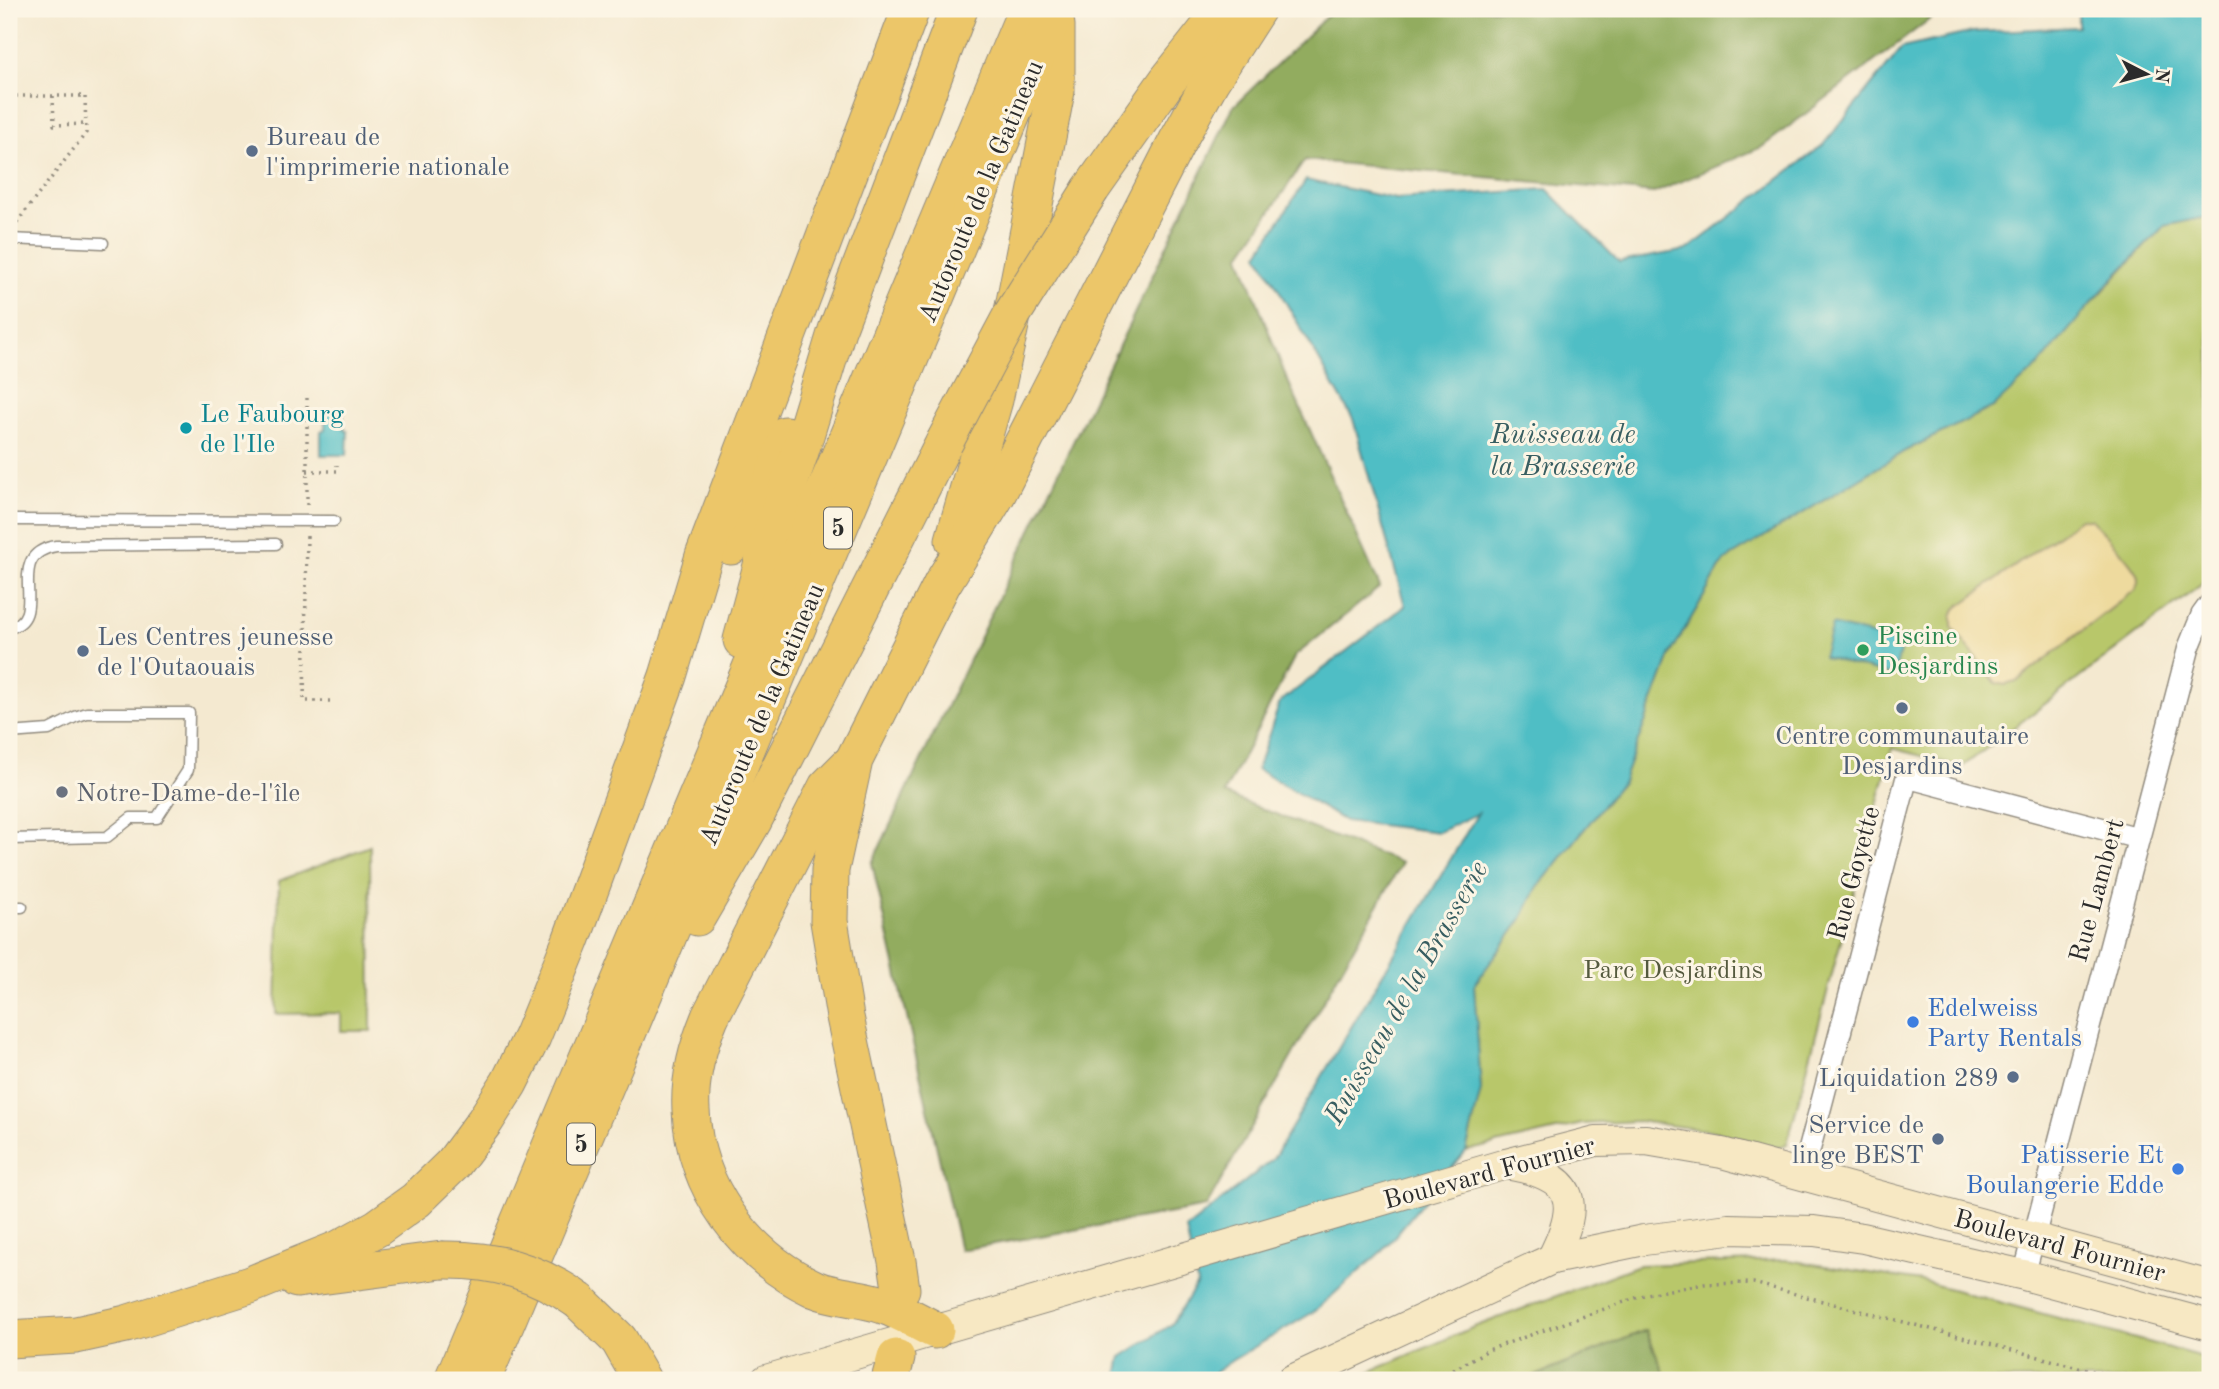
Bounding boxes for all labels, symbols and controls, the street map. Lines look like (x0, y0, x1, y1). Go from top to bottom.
north arrow (2110, 38, 2180, 108)
street label: Autoroute de la Gatineau (915, 57, 1049, 327)
text: N (2150, 67, 2171, 84)
place label: Bureau de l'imprimerie nationale (266, 125, 509, 181)
marker: Bureau de l'imprimerie nationale (244, 143, 260, 159)
place label: Le Faubourg de l'Ile (200, 402, 344, 458)
marker: Le Faubourg de l'Ile (178, 420, 194, 436)
water label: Ruisseau de la Brasserie (1489, 422, 1636, 482)
road number: 5 (824, 508, 852, 548)
street label: Autoroute de la Gatineau (696, 580, 830, 850)
place label: Piscine Desjardins (1877, 624, 1998, 680)
place label: Les Centres jeunesse de l'Outaouais (97, 625, 333, 681)
marker: Piscine Desjardins (1855, 642, 1871, 658)
marker: Les Centres jeunesse de l'Outaouais (75, 643, 91, 659)
marker: Centre communautaire Desjardins (1894, 700, 1910, 716)
place label: Centre communautaire Desjardins (1775, 724, 2029, 780)
place label: Notre-Dame-de-l'île (76, 781, 300, 807)
marker: Notre-Dame-de-l'île (54, 784, 70, 800)
street label: Rue Goyette (1825, 803, 1885, 944)
street label: Rue Lambert (2066, 816, 2130, 965)
water label: Ruisseau de la Brasserie (1320, 857, 1494, 1131)
park label: Parc Desjardins (1583, 958, 1763, 984)
place label: Edelweiss Party Rentals (1927, 996, 2082, 1052)
marker: Edelweiss Party Rentals (1905, 1014, 1921, 1030)
place label: Liquidation 289 (1819, 1066, 1999, 1092)
marker: Liquidation 289 (2005, 1069, 2021, 1085)
place label: Service de linge BEST (1792, 1113, 1924, 1169)
road number: 5 (567, 1124, 595, 1164)
marker: Service de linge BEST (1930, 1131, 1946, 1147)
street label: Boulevard Fournier (1381, 1133, 1598, 1215)
place label: Patisserie Et Boulangerie Edde (1965, 1143, 2164, 1199)
marker: Patisserie Et Boulangerie Edde (2170, 1161, 2186, 1177)
street label: Boulevard Fournier (1951, 1206, 2168, 1288)

